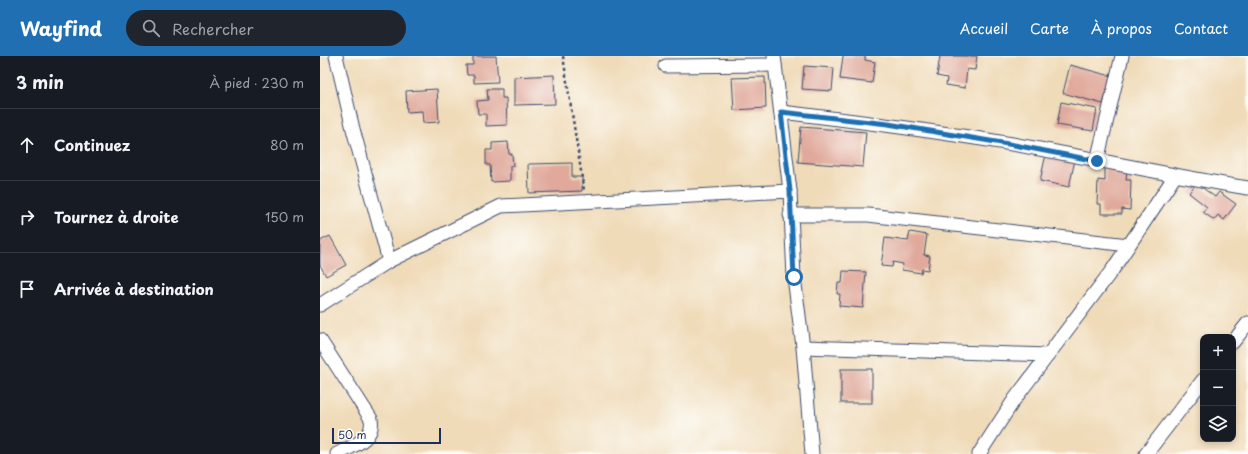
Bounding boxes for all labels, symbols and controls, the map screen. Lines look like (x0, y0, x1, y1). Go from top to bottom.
search box (126, 10, 406, 46)
text: Wayfind (20, 14, 102, 42)
icon: search (140, 17, 162, 39)
text: Rechercher (172, 17, 253, 40)
text: Accueil (960, 18, 1008, 39)
text: Carte (1030, 18, 1069, 39)
text: À propos (1091, 18, 1152, 39)
text: Contact (1174, 18, 1228, 39)
text: 3 min (16, 69, 64, 95)
text: À pied · 230 m (209, 73, 304, 92)
text: Continuez (54, 133, 130, 156)
icon: ahead (16, 134, 38, 156)
text: 80 m (270, 135, 304, 154)
route end (1088, 152, 1106, 170)
text: Tournez à droite (54, 205, 179, 228)
icon: right (16, 206, 38, 228)
text: 150 m (265, 207, 304, 226)
route start (785, 268, 803, 286)
text: Arrivée à destination (54, 277, 214, 300)
icon: arrive (16, 278, 38, 300)
map controls (1200, 334, 1236, 442)
button: + (1200, 334, 1236, 370)
button: − (1200, 370, 1236, 406)
button: layers (1200, 406, 1236, 442)
scale bar (332, 426, 441, 445)
text: 50 m (338, 426, 367, 443)

